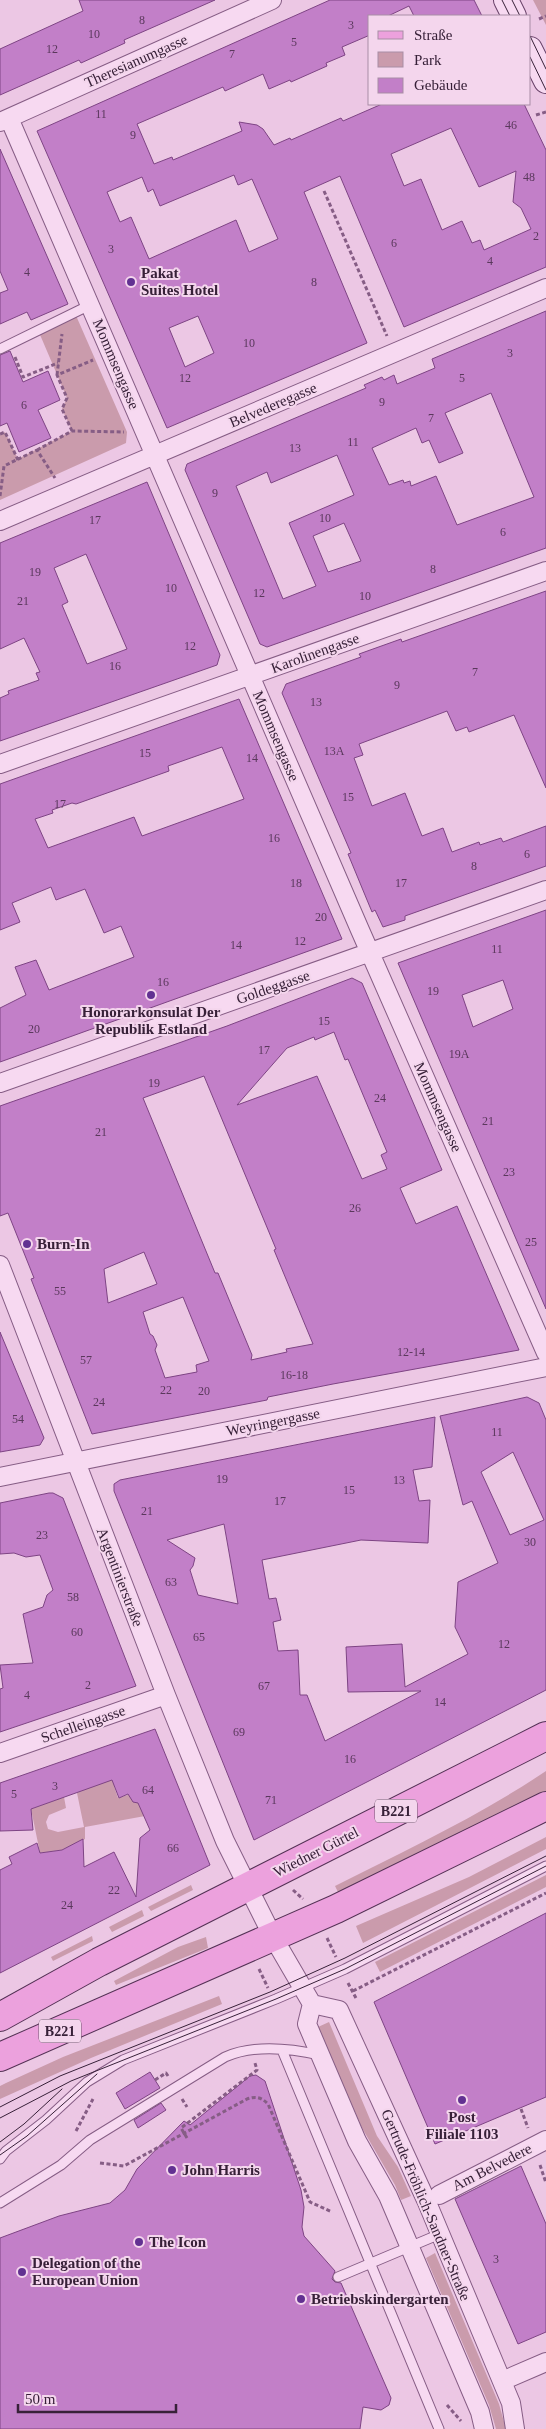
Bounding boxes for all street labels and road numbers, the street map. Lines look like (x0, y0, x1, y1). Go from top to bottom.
street label: Theresianumgasse (82, 31, 190, 91)
street label: Mommsengasse (90, 316, 142, 412)
street label: Belvederegasse (227, 379, 319, 431)
street label: Karolinengasse (269, 630, 362, 676)
street label: Mommsengasse (250, 688, 302, 784)
street label: Goldeggasse (234, 967, 312, 1007)
street label: Mommsengasse (411, 1060, 465, 1155)
street label: Weyringergasse (225, 1405, 322, 1439)
street label: Argentinierstraße (94, 1525, 146, 1629)
street label: Schelleingasse (39, 1702, 128, 1746)
road number: B221 (375, 1800, 417, 1822)
street label: Wiedner Gürtel (271, 1824, 361, 1880)
road number: B221 (39, 2020, 81, 2042)
street label: Gertrude-Fröhlich-Sandner-Straße (378, 2107, 474, 2303)
street label: Am Belvedere (450, 2140, 535, 2194)

